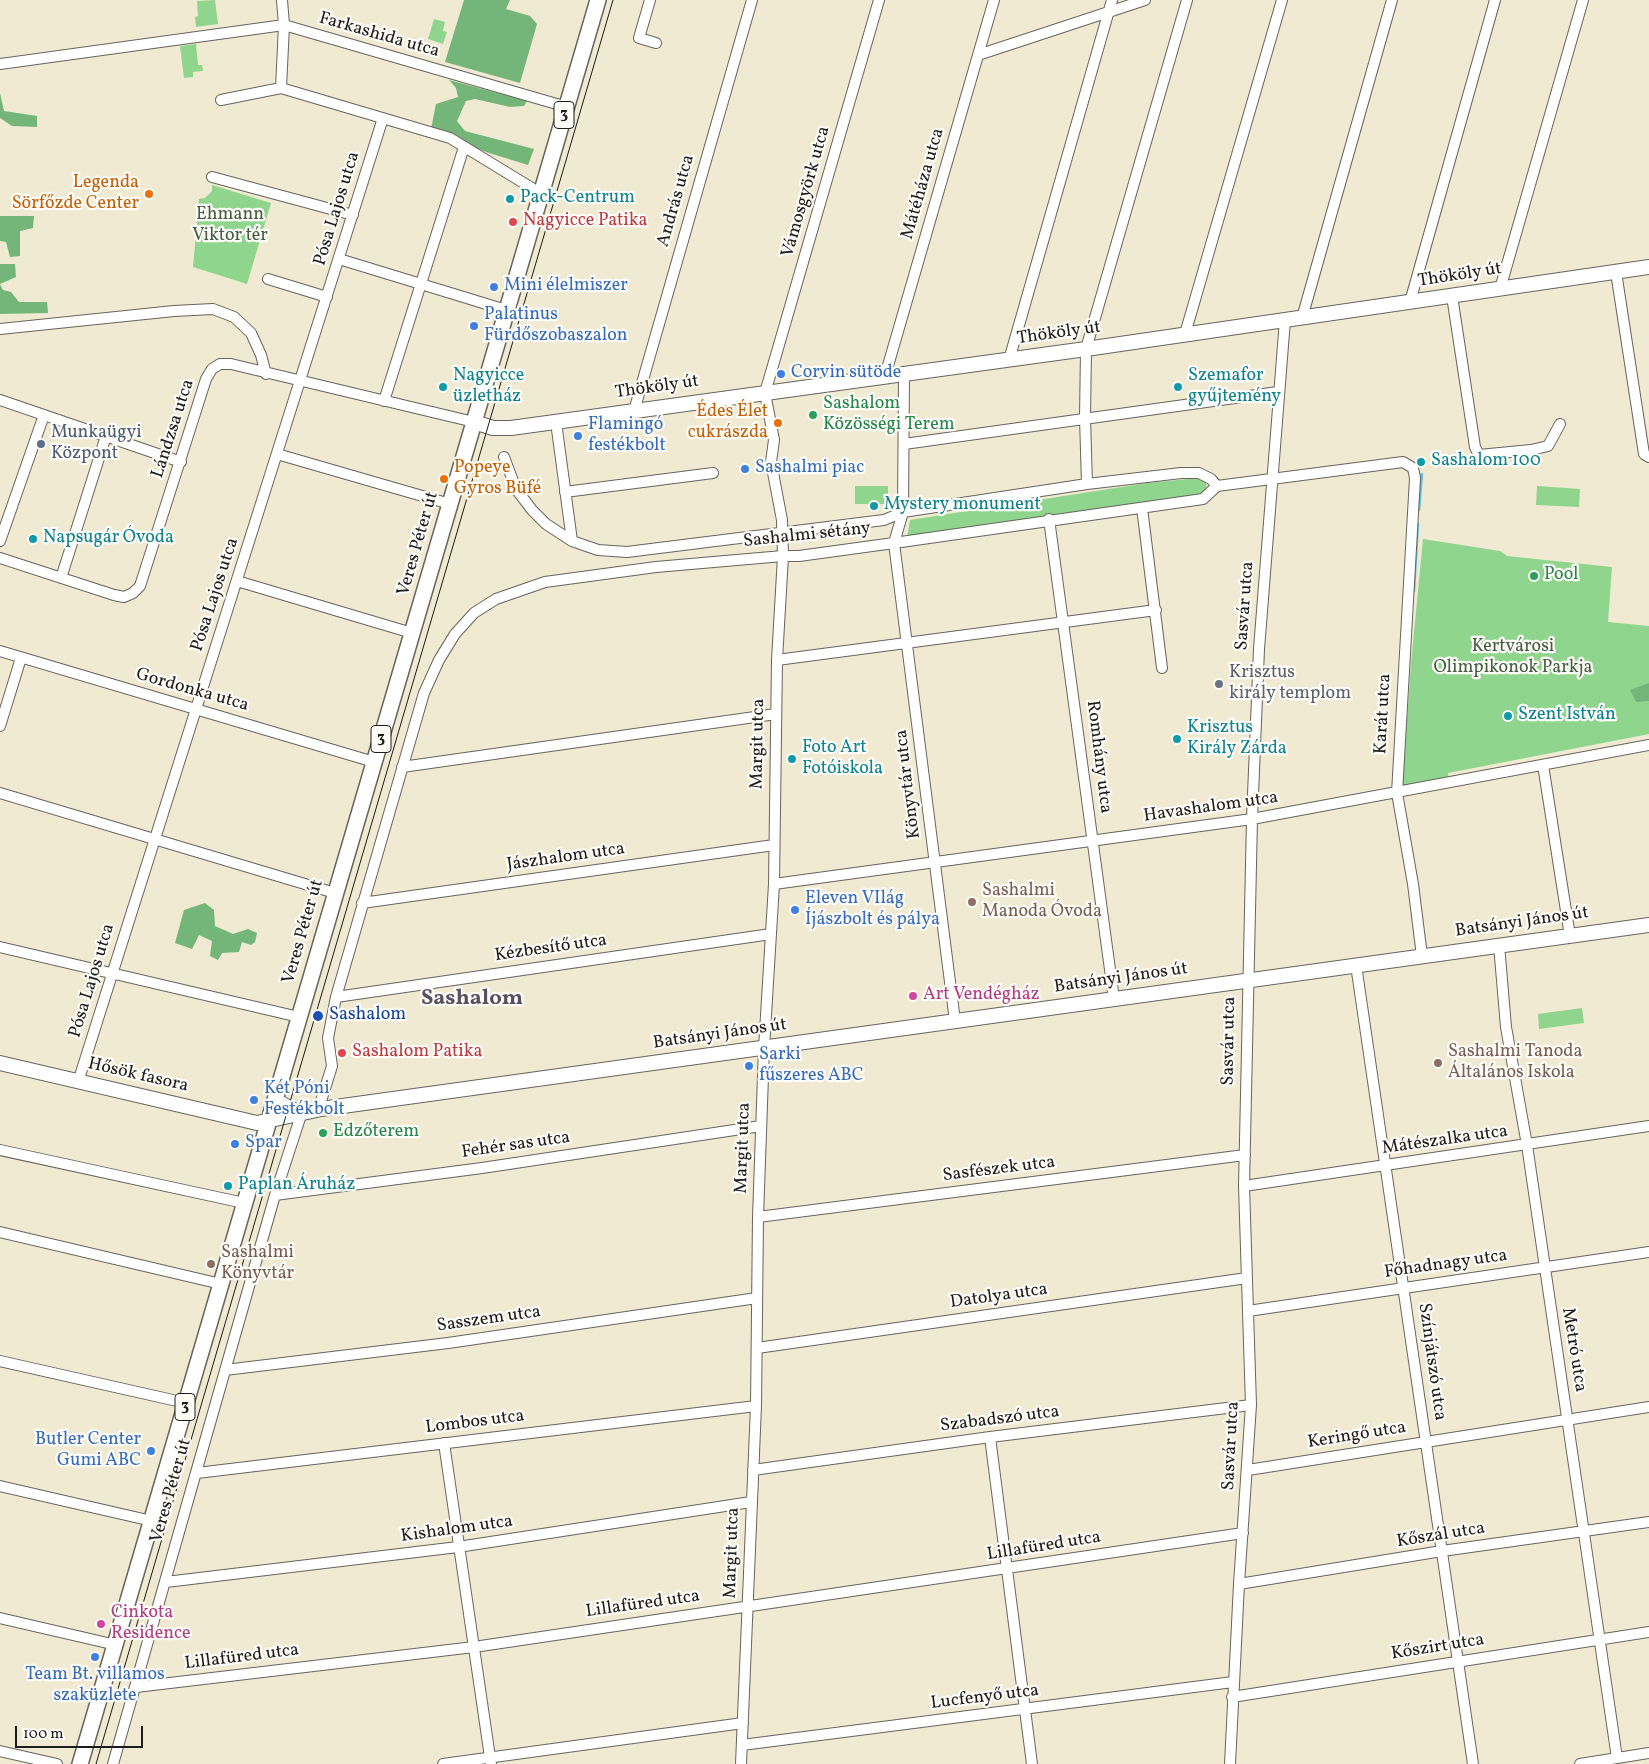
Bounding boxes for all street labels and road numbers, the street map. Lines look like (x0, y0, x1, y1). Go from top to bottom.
street label: Farkashida utca (316, 8, 442, 64)
road number: 3 (554, 102, 574, 128)
street label: Vámosgyörk utca (778, 124, 836, 260)
street label: Mátéháza utca (898, 126, 950, 242)
street label: Pósa Lajos utca (310, 149, 366, 269)
street label: András utca (654, 153, 700, 249)
street label: Thököly út (1417, 259, 1503, 293)
street label: Thököly út (1016, 317, 1102, 351)
street label: Thököly út (614, 371, 700, 405)
street label: Lándzsa utca (148, 377, 200, 481)
street label: Veres Péter út (394, 489, 444, 599)
street label: Sashalmi sétány (742, 519, 872, 553)
street label: Pósa Lajos utca (187, 535, 245, 655)
street label: Sasvár utca (1232, 561, 1260, 651)
street label: Gordonka utca (133, 665, 251, 717)
street label: Karát utca (1371, 673, 1397, 755)
street label: Margit utca (747, 698, 771, 790)
street label: Romhány utca (1080, 699, 1116, 815)
road number: 3 (371, 726, 391, 752)
street label: Könyvtár utca (892, 728, 926, 840)
street label: Havashalom utca (1142, 788, 1280, 828)
street label: Jászhalom utca (506, 839, 626, 877)
street label: Veres Péter út (279, 877, 329, 987)
street label: Batsányi János út (1454, 903, 1590, 943)
street label: Pósa Lajos utca (65, 921, 121, 1041)
street label: Kézbesítő utca (493, 930, 609, 968)
street label: Batsányi János út (1053, 959, 1189, 999)
street label: Sasvár utca (1218, 996, 1242, 1086)
street label: Batsányi János út (652, 1015, 788, 1055)
street label: Hősök fasora (86, 1054, 190, 1098)
street label: Margit utca (732, 1102, 756, 1194)
street label: Mátészalka utca (1381, 1121, 1509, 1161)
street label: Fehér sas utca (460, 1128, 572, 1164)
street label: Sasfészek utca (941, 1152, 1057, 1188)
street label: Főhadnagy utca (1383, 1246, 1509, 1284)
street label: Datolya utca (949, 1279, 1049, 1315)
street label: Sasszem utca (436, 1302, 542, 1338)
street label: Színjátszó utca (1412, 1302, 1450, 1422)
street label: Metró utca (1556, 1306, 1590, 1394)
road number: 3 (175, 1394, 195, 1420)
street label: Sasvár utca (1219, 1401, 1245, 1491)
street label: Szabadszó utca (939, 1402, 1061, 1438)
street label: Lombos utca (424, 1406, 526, 1440)
street label: Keringő utca (1306, 1418, 1408, 1454)
street label: Veres Péter út (147, 1436, 197, 1546)
street label: Margit utca (721, 1507, 745, 1599)
street label: Kishalom utca (400, 1511, 514, 1549)
street label: Kőszál utca (1395, 1518, 1487, 1554)
street label: Lillafüred utca (986, 1527, 1102, 1567)
street label: Lillafüred utca (585, 1586, 701, 1624)
street label: Kőszirt utca (1390, 1630, 1486, 1666)
street label: Lillafüred utca (184, 1640, 300, 1676)
street label: Lucfenyő utca (930, 1681, 1040, 1715)

